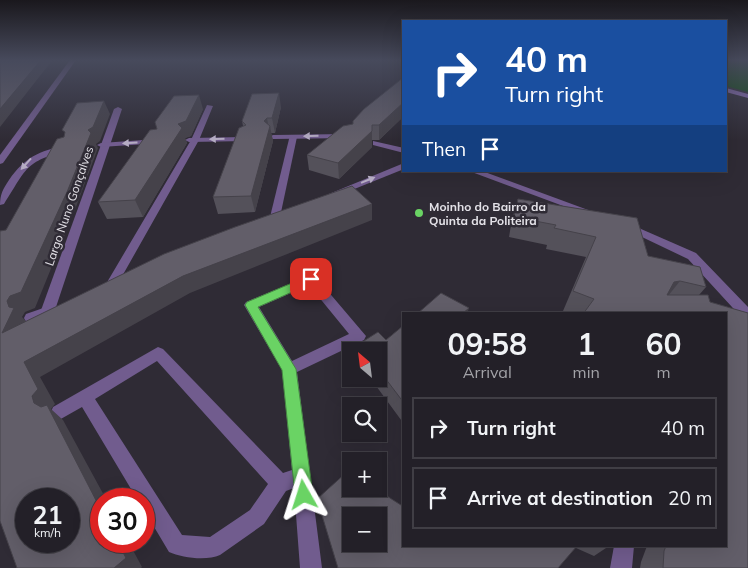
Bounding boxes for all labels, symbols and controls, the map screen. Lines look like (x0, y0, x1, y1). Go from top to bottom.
text: 40 m (505, 37, 588, 81)
icon: right (422, 40, 487, 105)
text: Turn right (505, 80, 603, 108)
one-way arrow (303, 132, 319, 140)
one-way arrow (208, 135, 224, 143)
icon: arrive (476, 135, 504, 163)
text: Then (422, 137, 466, 161)
one-way arrow (121, 139, 137, 147)
street label: Largo Nuno Gonçalves (41, 144, 97, 268)
one-way arrow (20, 157, 32, 169)
one-way arrow (360, 176, 375, 183)
place label: Moinho do Bairro da Quinta da Politeira (429, 199, 546, 228)
marker: Moinho do Bairro da Quinta da Politeira (413, 207, 425, 219)
pin (290, 258, 332, 300)
icon: arrive (297, 265, 325, 293)
text: 09:58 (448, 325, 527, 363)
text: 1 (577, 325, 595, 363)
text: 60 (645, 325, 681, 363)
north arrow (342, 342, 388, 388)
map controls (342, 342, 387, 552)
text: Arrival (463, 362, 512, 382)
text: min (573, 362, 600, 382)
text: m (656, 362, 670, 382)
button: search (342, 397, 387, 442)
icon: right (424, 414, 452, 442)
text: Turn right (467, 416, 556, 440)
text: 40 m (661, 416, 705, 440)
button: + (342, 452, 387, 497)
position arrow (277, 468, 329, 520)
icon: arrive (424, 484, 452, 512)
text: Arrive at destination (467, 486, 653, 510)
text: 20 m (668, 486, 712, 510)
speed limit sign: 30 (90, 488, 155, 553)
text: 21 (32, 499, 63, 530)
button: − (342, 507, 387, 552)
text: km/h (34, 525, 61, 540)

